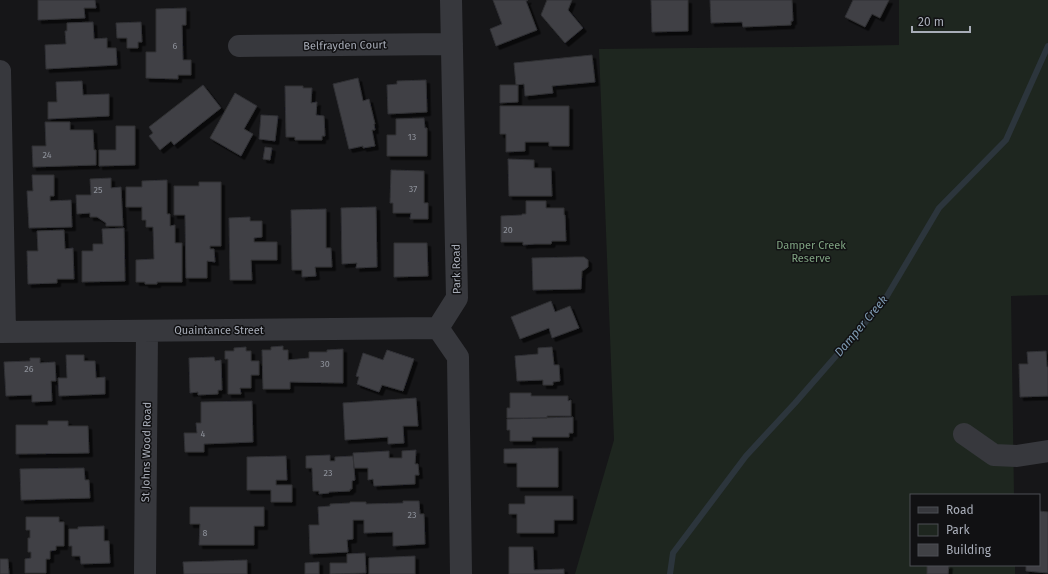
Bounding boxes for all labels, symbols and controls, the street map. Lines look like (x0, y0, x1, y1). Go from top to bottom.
scale bar (912, 8, 970, 34)
text: 20 m (918, 15, 944, 29)
street label: Belfrayden Court (303, 38, 387, 53)
house number: 6 (173, 41, 178, 51)
house number: 13 (408, 132, 416, 142)
house number: 24 (42, 150, 52, 160)
house number: 37 (409, 184, 417, 194)
house number: 25 (94, 185, 103, 195)
house number: 20 (503, 225, 513, 235)
park label: Damper Creek Reserve (776, 239, 846, 265)
street label: Park Road (450, 244, 463, 294)
water label: Damper Creek (832, 292, 891, 359)
street label: Quaintance Street (174, 324, 264, 337)
house number: 30 (320, 359, 330, 369)
house number: 26 (24, 364, 34, 374)
street label: St Johns Wood Road (139, 402, 154, 502)
house number: 4 (201, 429, 206, 439)
house number: 23 (324, 468, 332, 478)
legend (910, 494, 1040, 566)
text: Road (946, 503, 974, 517)
house number: 23 (408, 510, 416, 520)
text: Park (946, 523, 970, 537)
house number: 8 (203, 528, 208, 538)
text: Building (946, 543, 992, 557)

